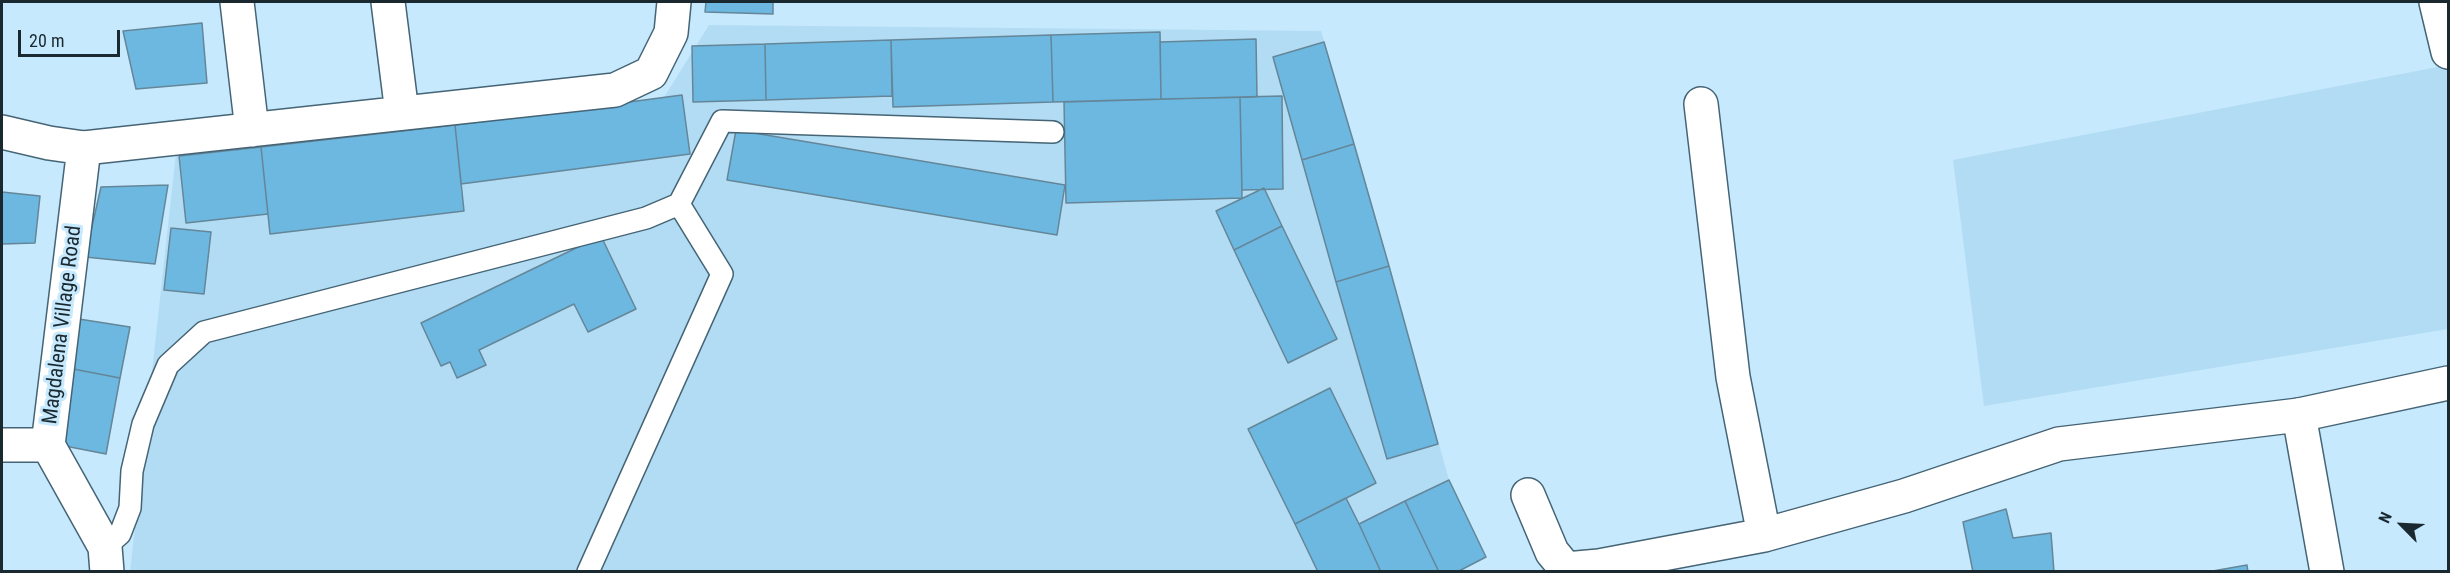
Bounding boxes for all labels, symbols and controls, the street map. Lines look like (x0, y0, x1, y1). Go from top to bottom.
scale bar (21, 18, 123, 56)
text: 20 m (29, 30, 64, 51)
street label: Magdalena Village Road (38, 224, 88, 426)
north arrow (2372, 495, 2432, 555)
text: N (2374, 509, 2396, 526)

